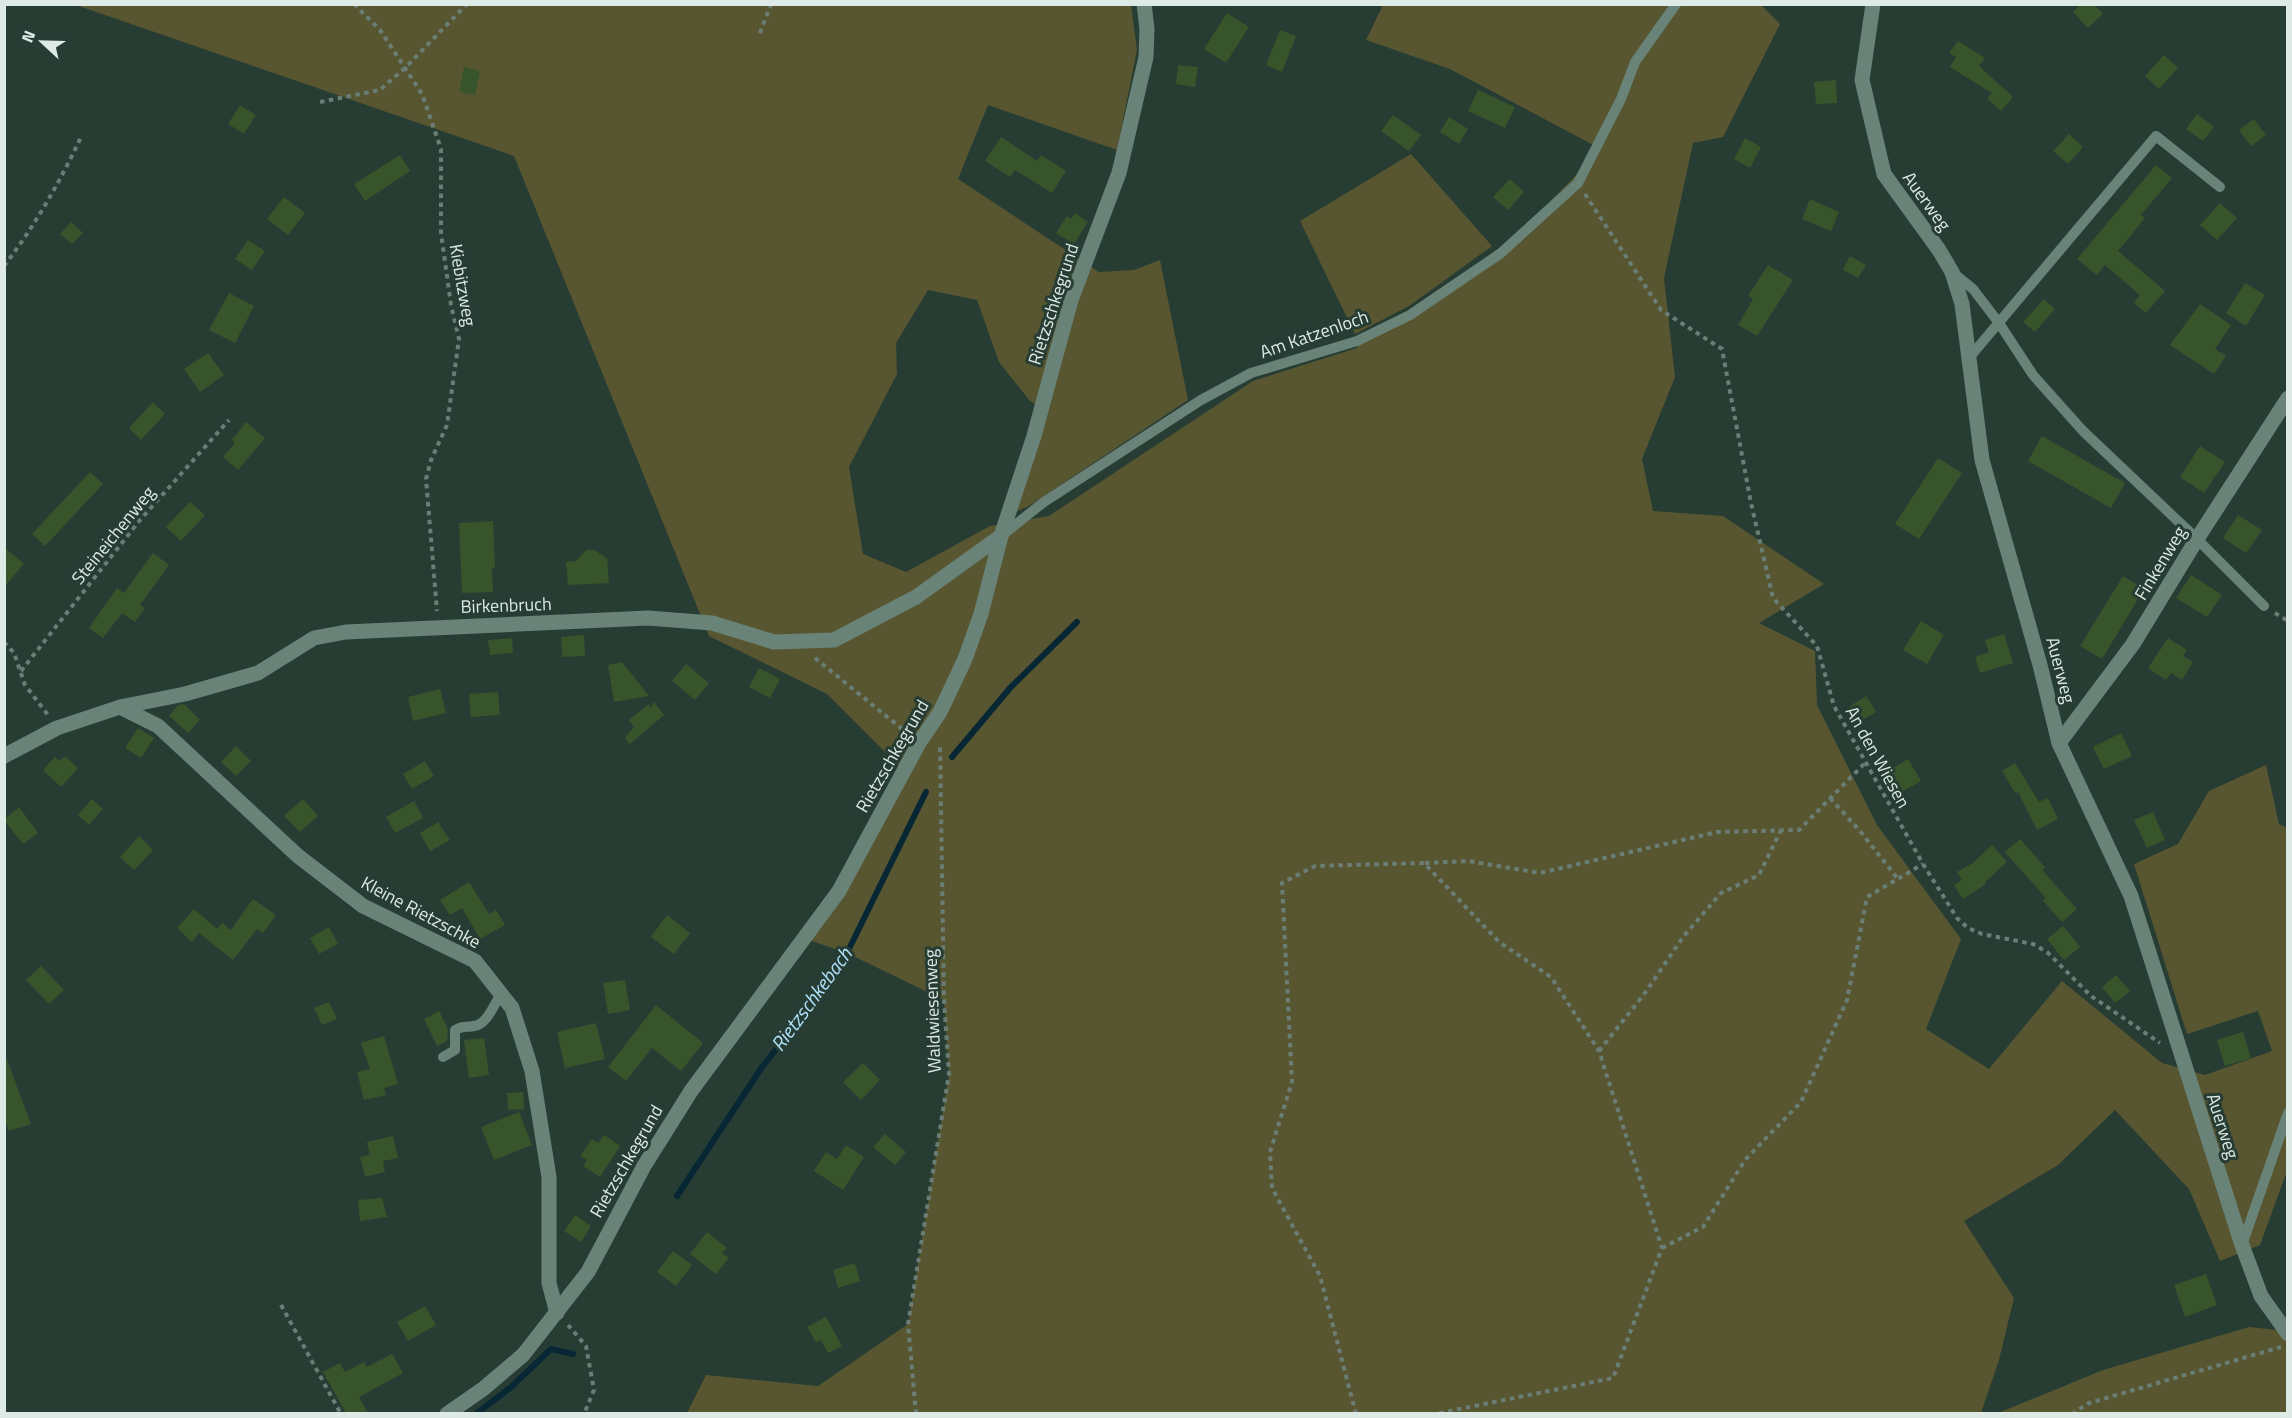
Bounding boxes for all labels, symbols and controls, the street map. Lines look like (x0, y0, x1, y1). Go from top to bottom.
north arrow (12, 12, 72, 72)
text: N (15, 27, 41, 46)
street label: Auerweg (1896, 166, 1958, 236)
street label: Rietzschkegrund (1021, 240, 1085, 368)
street label: Kiebitzweg (442, 242, 484, 328)
street label: Am Katzenloch (1256, 303, 1372, 365)
street label: Steineichenweg (65, 480, 161, 590)
street label: Finkenweg (2127, 521, 2193, 605)
street label: Birkenbruch (460, 590, 552, 620)
street label: Auerweg (2039, 634, 2083, 706)
street label: Rietzschkegrund (849, 695, 935, 817)
street label: An den Wiesen (1839, 701, 1917, 813)
street label: Kleine Rietzschke (356, 869, 486, 955)
water label: Rietzschkebach (763, 940, 860, 1057)
street label: Waldwiesenweg (916, 948, 948, 1074)
street label: Auerweg (2200, 1090, 2246, 1162)
street label: Rietzschkegrund (583, 1100, 669, 1222)

